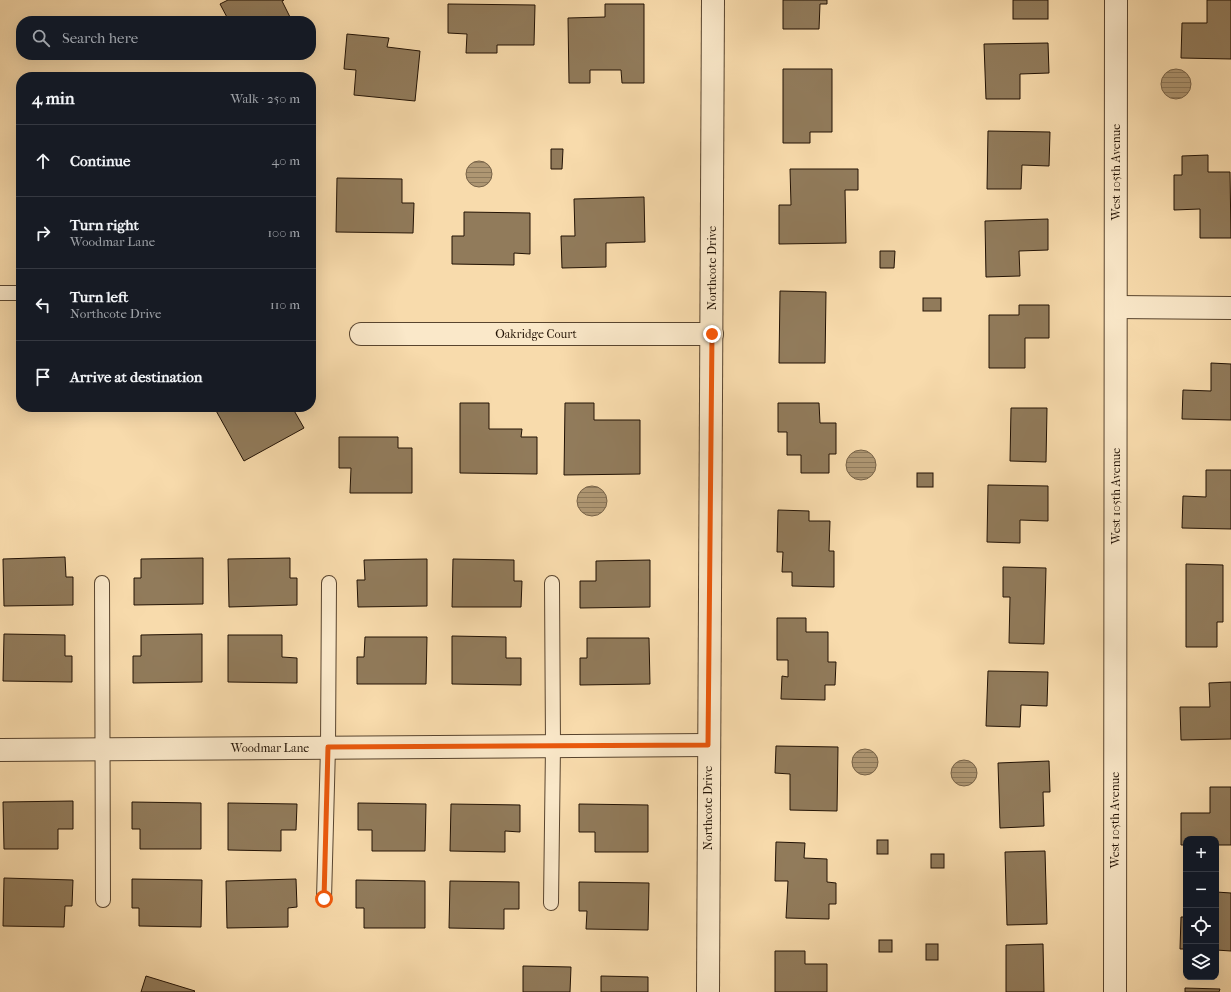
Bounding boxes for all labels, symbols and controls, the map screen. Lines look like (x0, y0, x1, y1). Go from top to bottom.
search box (16, 16, 316, 60)
icon: search (30, 27, 52, 49)
text: Search here (62, 29, 138, 47)
text: 4 min (32, 88, 75, 108)
text: Walk · 250 m (231, 91, 300, 106)
street label: West 105th Avenue (1109, 124, 1123, 221)
icon: ahead (32, 150, 54, 172)
text: Continue (70, 152, 130, 170)
text: 40 m (272, 153, 300, 168)
text: Turn right (70, 216, 139, 234)
icon: right (32, 222, 54, 244)
text: 100 m (267, 225, 300, 240)
street label: Northcote Drive (705, 226, 719, 310)
text: Woodmar Lane (70, 234, 155, 249)
text: Turn left (70, 288, 128, 306)
icon: left (32, 294, 54, 316)
text: 110 m (270, 297, 300, 312)
text: Northcote Drive (70, 306, 162, 321)
route end (703, 325, 721, 343)
street label: Oakridge Court (495, 327, 578, 341)
icon: arrive (32, 366, 54, 388)
text: Arrive at destination (70, 368, 202, 386)
street label: West 105th Avenue (1109, 448, 1123, 545)
street label: Woodmar Lane (230, 741, 309, 755)
street label: Northcote Drive (701, 766, 715, 850)
street label: West 105th Avenue (1108, 772, 1122, 869)
map controls (1183, 836, 1219, 980)
button: + (1183, 836, 1219, 872)
button: − (1183, 872, 1219, 908)
route start (315, 890, 333, 908)
button: locate (1183, 908, 1219, 944)
button: layers (1183, 944, 1219, 980)

